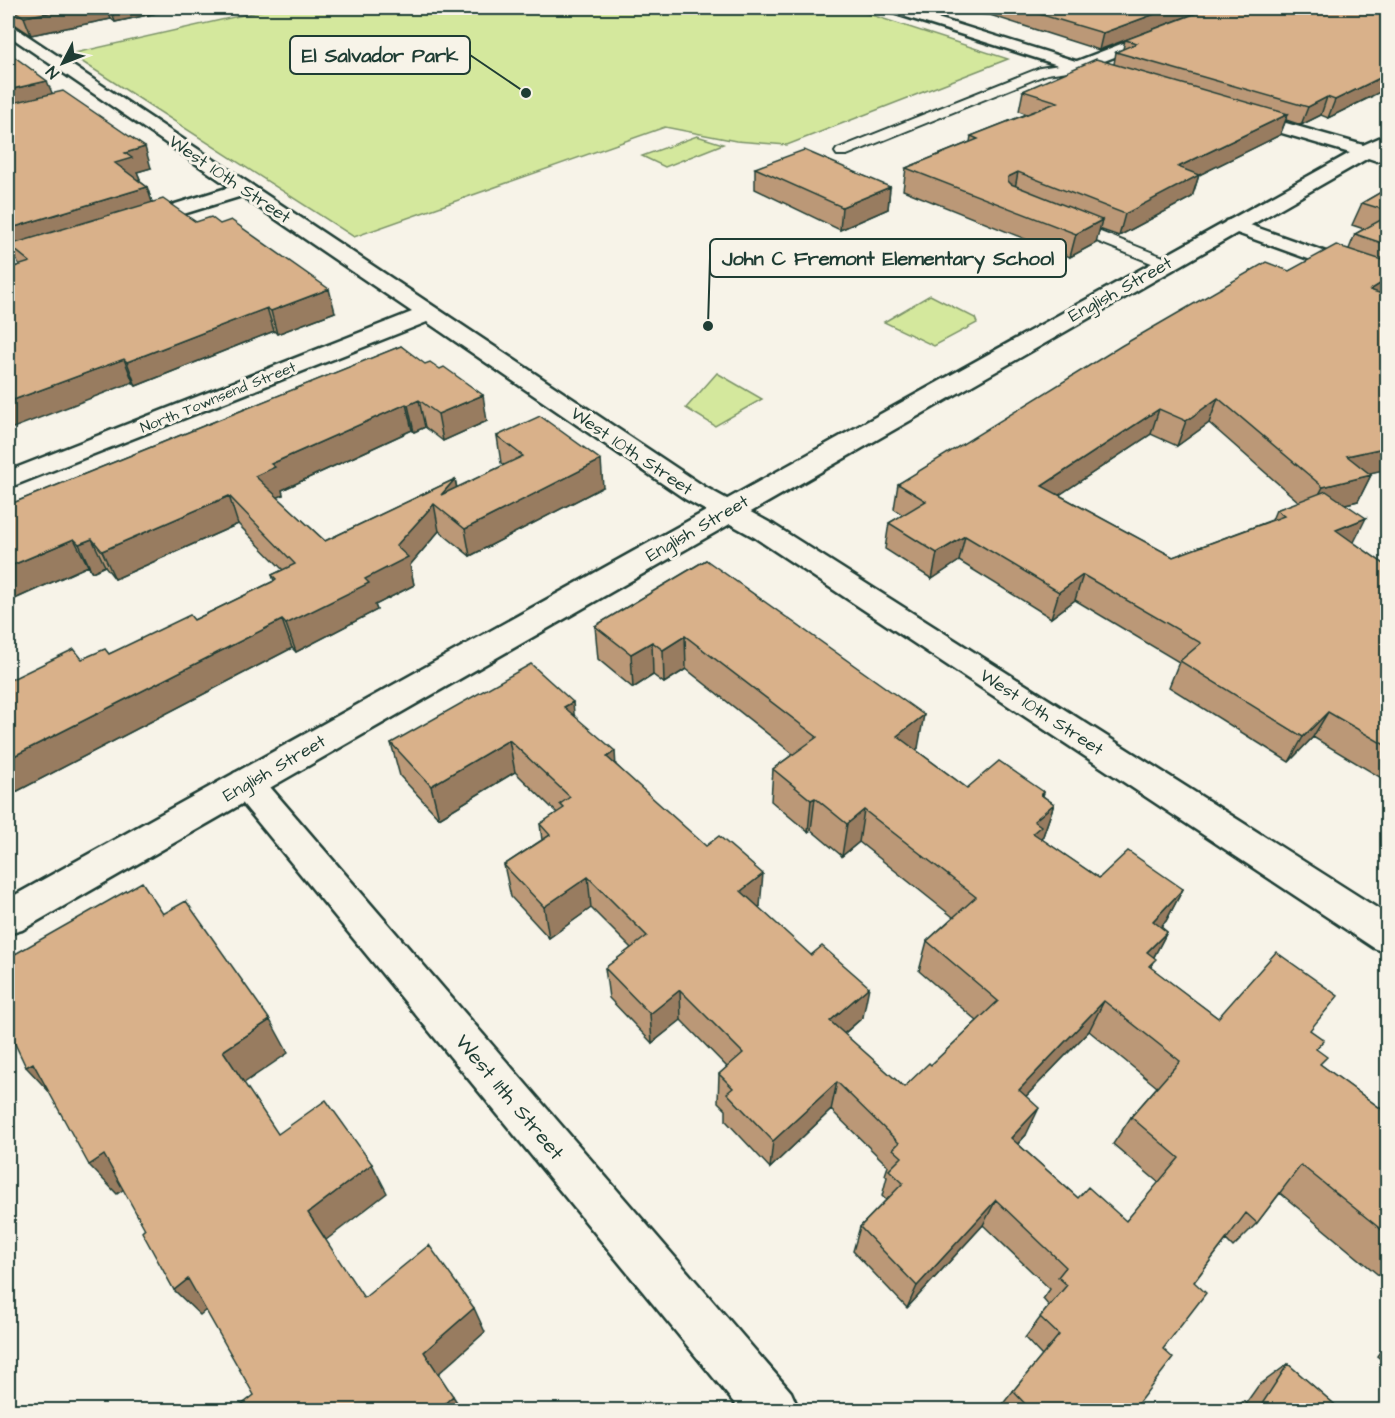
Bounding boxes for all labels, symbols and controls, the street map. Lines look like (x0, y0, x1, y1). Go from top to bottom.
north arrow (33, 33, 93, 93)
callout: El Salvador Park (290, 36, 470, 74)
text: El Salvador Park (302, 42, 459, 70)
text: N (41, 61, 64, 83)
street label: West 10th Street (164, 129, 296, 230)
callout: John C Fremont Elementary School (710, 239, 1066, 277)
text: John C Fremont Elementary School (721, 245, 1054, 274)
street label: English Street (1064, 250, 1178, 329)
street label: North Townsend Street (137, 357, 299, 438)
street label: West 10th Street (566, 401, 698, 502)
street label: English Street (641, 488, 754, 569)
street label: West 10th Street (975, 663, 1109, 762)
street label: English Street (218, 728, 331, 809)
street label: West 11th Street (448, 1028, 571, 1167)

